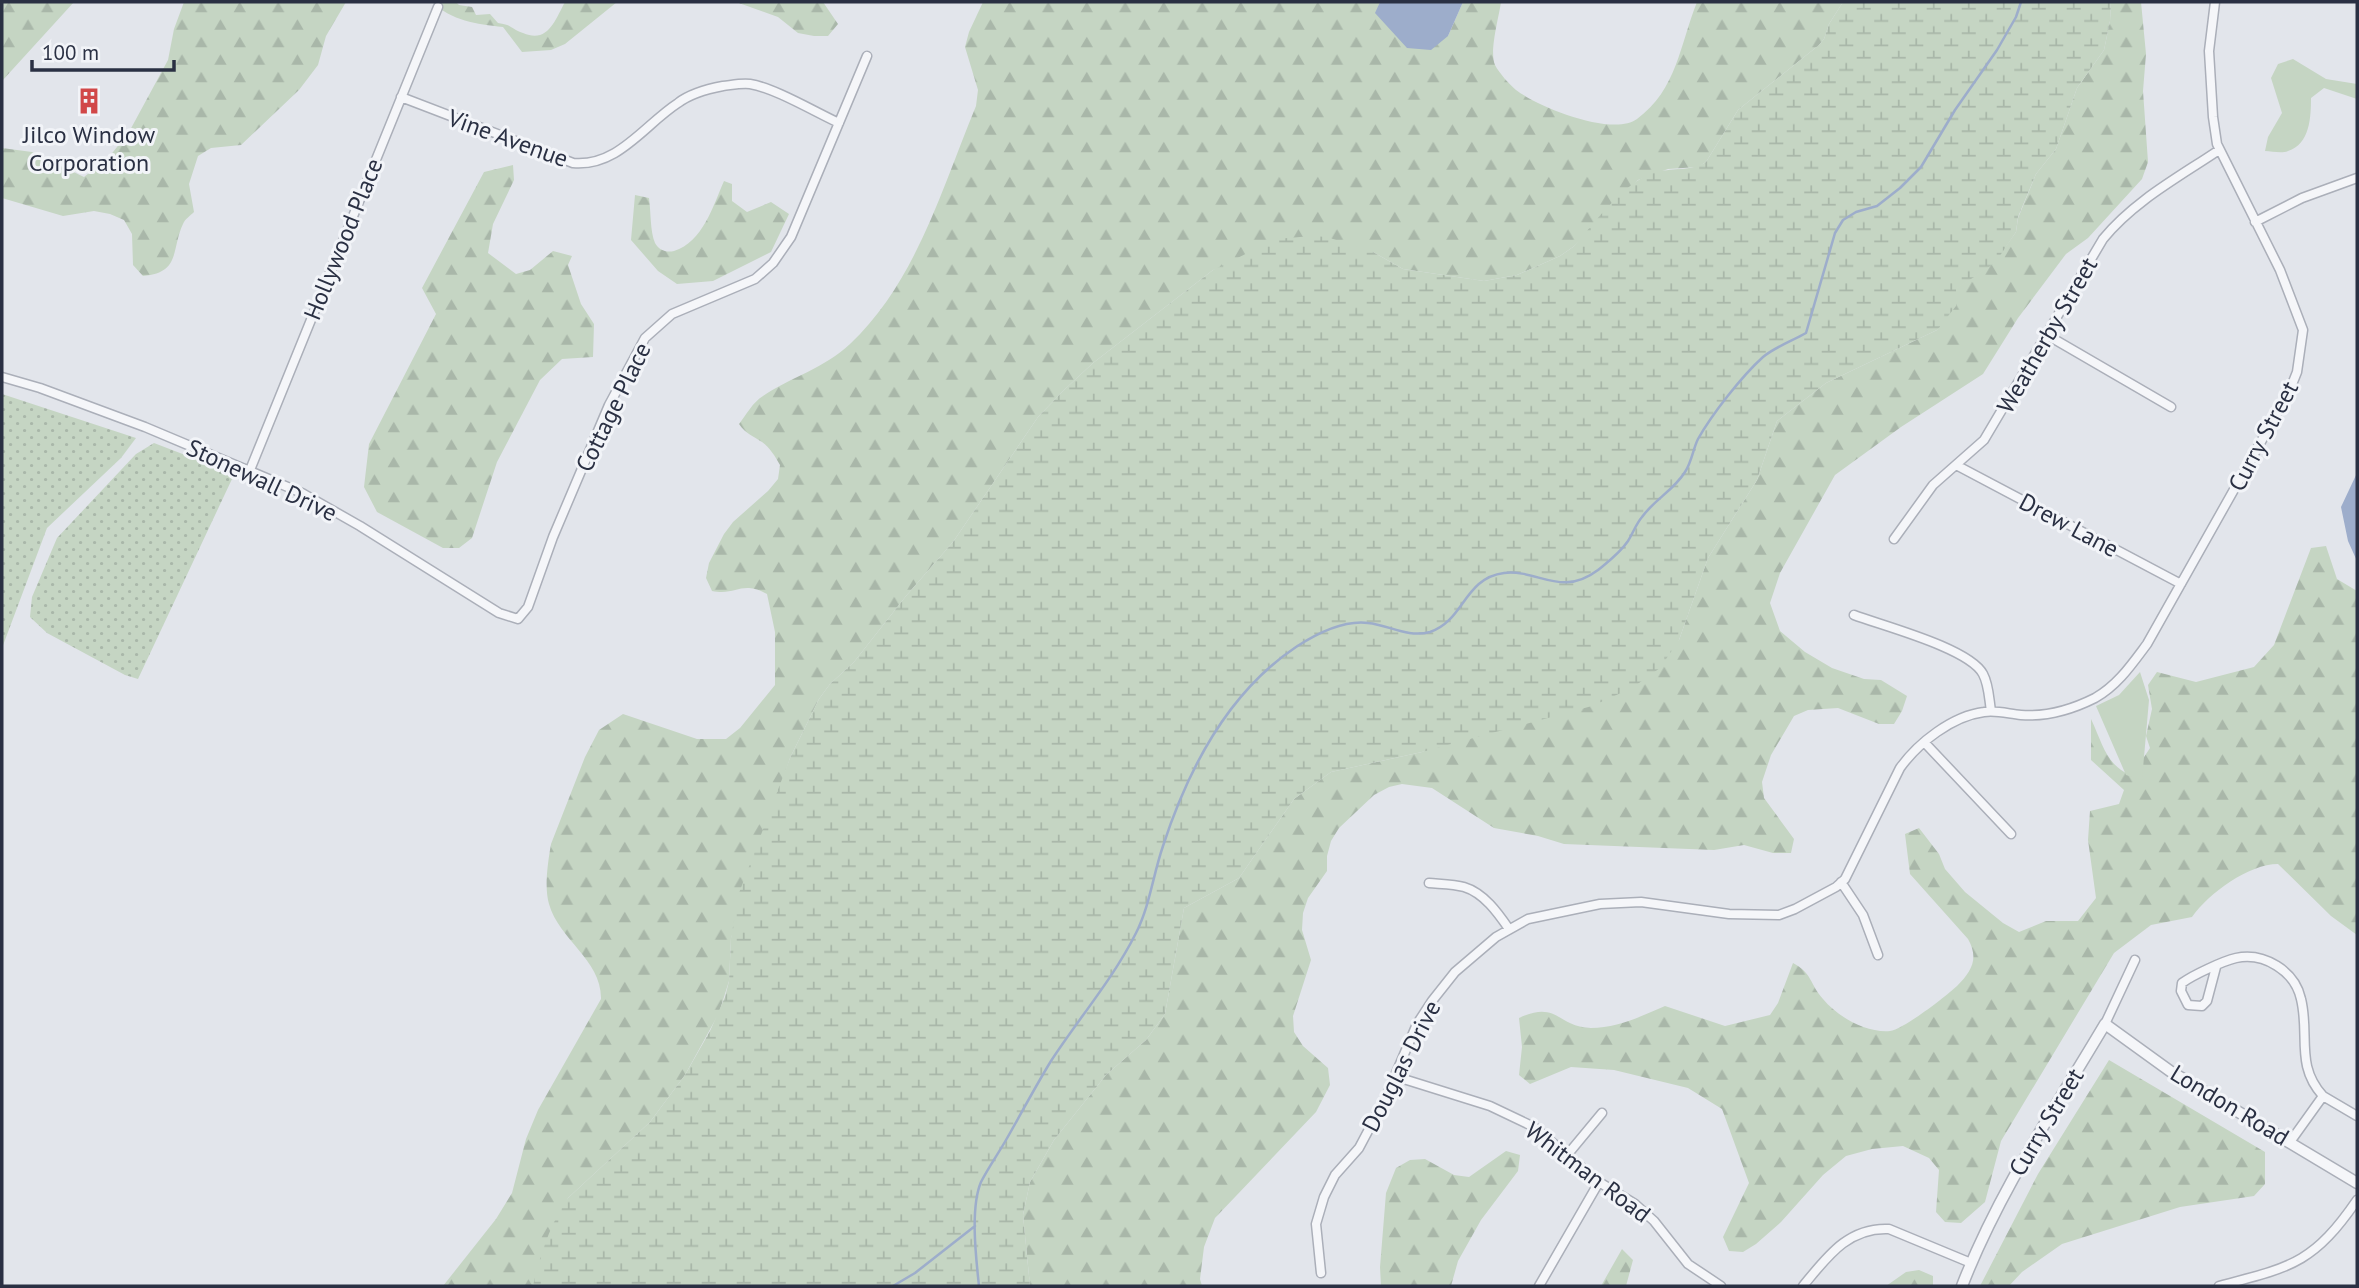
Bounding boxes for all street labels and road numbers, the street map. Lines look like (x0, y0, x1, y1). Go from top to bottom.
street label: Vine Avenue (443, 102, 572, 174)
street label: Hollywood Place (296, 154, 390, 324)
street label: Weatherby Street (1990, 251, 2104, 419)
street label: Cottage Place (568, 337, 658, 477)
street label: Curry Street (2221, 375, 2305, 497)
street label: Stonewall Drive (182, 432, 342, 528)
street label: Drew Lane (2014, 486, 2124, 564)
street label: Douglas Drive (1355, 995, 1447, 1137)
street label: London Road (2165, 1057, 2295, 1153)
street label: Curry Street (2002, 1062, 2090, 1182)
street label: Whitman Road (1519, 1115, 1657, 1229)

